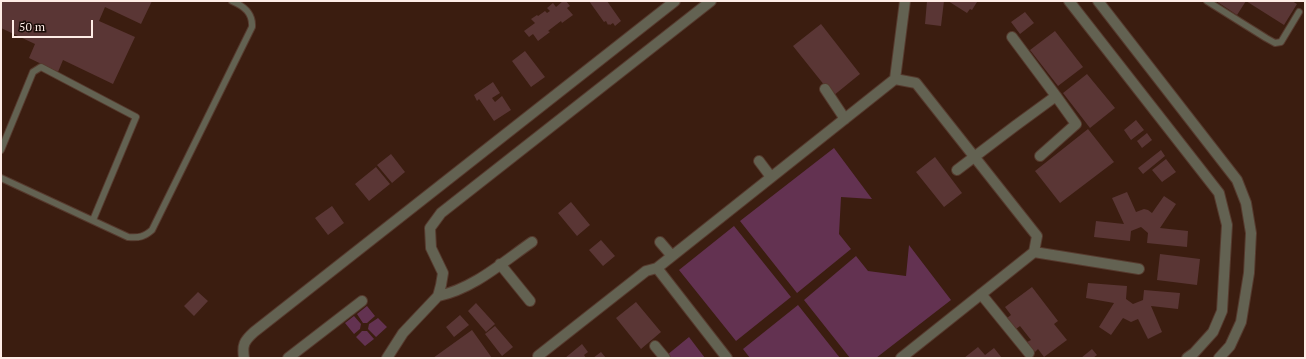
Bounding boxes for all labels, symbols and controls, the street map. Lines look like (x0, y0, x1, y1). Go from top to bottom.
scale bar (14, 12, 95, 38)
text: 50 m (19, 19, 45, 34)

